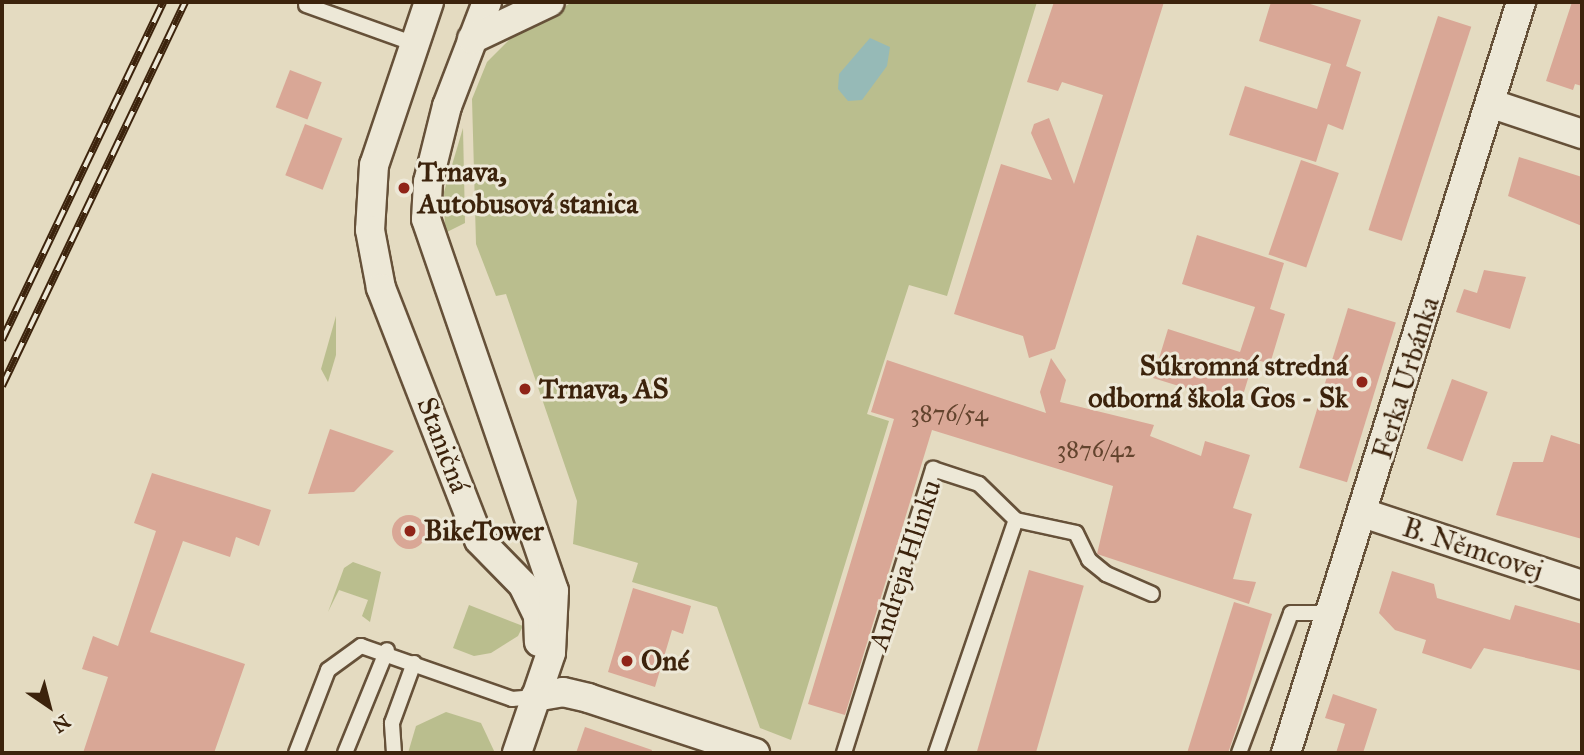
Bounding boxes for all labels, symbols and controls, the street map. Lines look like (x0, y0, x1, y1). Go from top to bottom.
place label: Trnava, Autobusová stanica (418, 155, 638, 221)
marker: Trnava, Autobusová stanica (396, 180, 412, 196)
street label: Ferka Urbánka (1365, 293, 1447, 463)
place label: Súkromná stredná odborná škola Gos - Sk (1088, 349, 1348, 415)
place label: Trnava, AS (539, 372, 669, 406)
marker: Súkromná stredná odborná škola Gos - Sk (1354, 374, 1370, 390)
marker: Trnava, AS (517, 381, 533, 397)
street label: Staničná (410, 393, 476, 497)
house number: 3876/54 (910, 400, 988, 428)
house number: 3876/42 (1057, 436, 1135, 464)
street label: Andreja Hlinku (862, 476, 948, 654)
street label: B. Němcovej (1398, 510, 1548, 588)
place label: BikeTower (424, 514, 544, 548)
marker: BikeTower (402, 523, 418, 539)
place label: Oné (641, 644, 689, 678)
marker: Oné (619, 653, 635, 669)
north arrow (14, 671, 84, 741)
text: N (48, 710, 75, 738)

